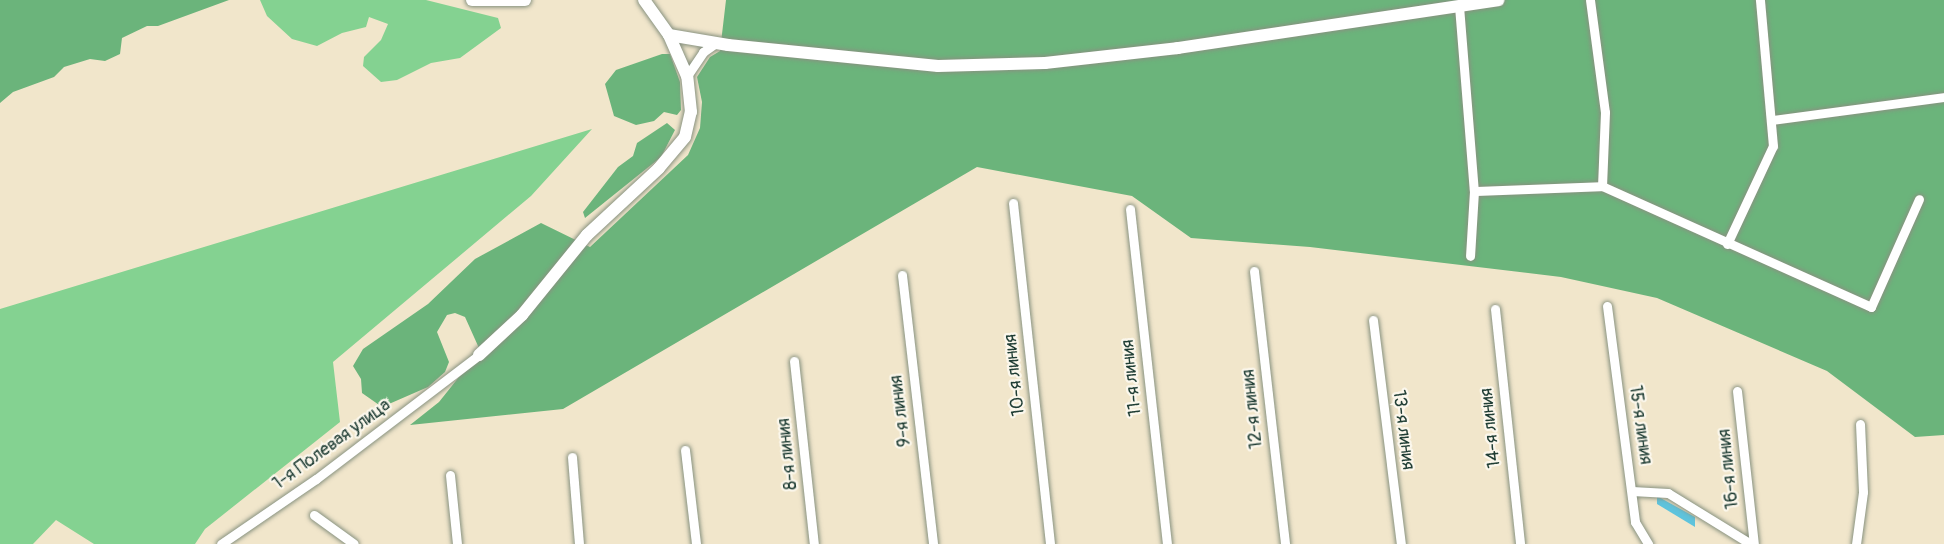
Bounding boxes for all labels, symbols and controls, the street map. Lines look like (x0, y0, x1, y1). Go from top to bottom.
street label: 10-я линия (1000, 333, 1030, 417)
street label: 11-я линия (1117, 339, 1147, 417)
street label: 12-я линия (1238, 368, 1268, 450)
street label: 9-я линия (886, 374, 916, 448)
street label: 15-я линия (1624, 384, 1656, 466)
street label: 14-я линия (1476, 387, 1506, 469)
street label: 13-я линия (1387, 389, 1419, 471)
street label: 1-я Полевая улица (269, 395, 395, 495)
street label: 8-я линия (773, 417, 803, 491)
street label: 16-я линия (1714, 428, 1744, 510)

